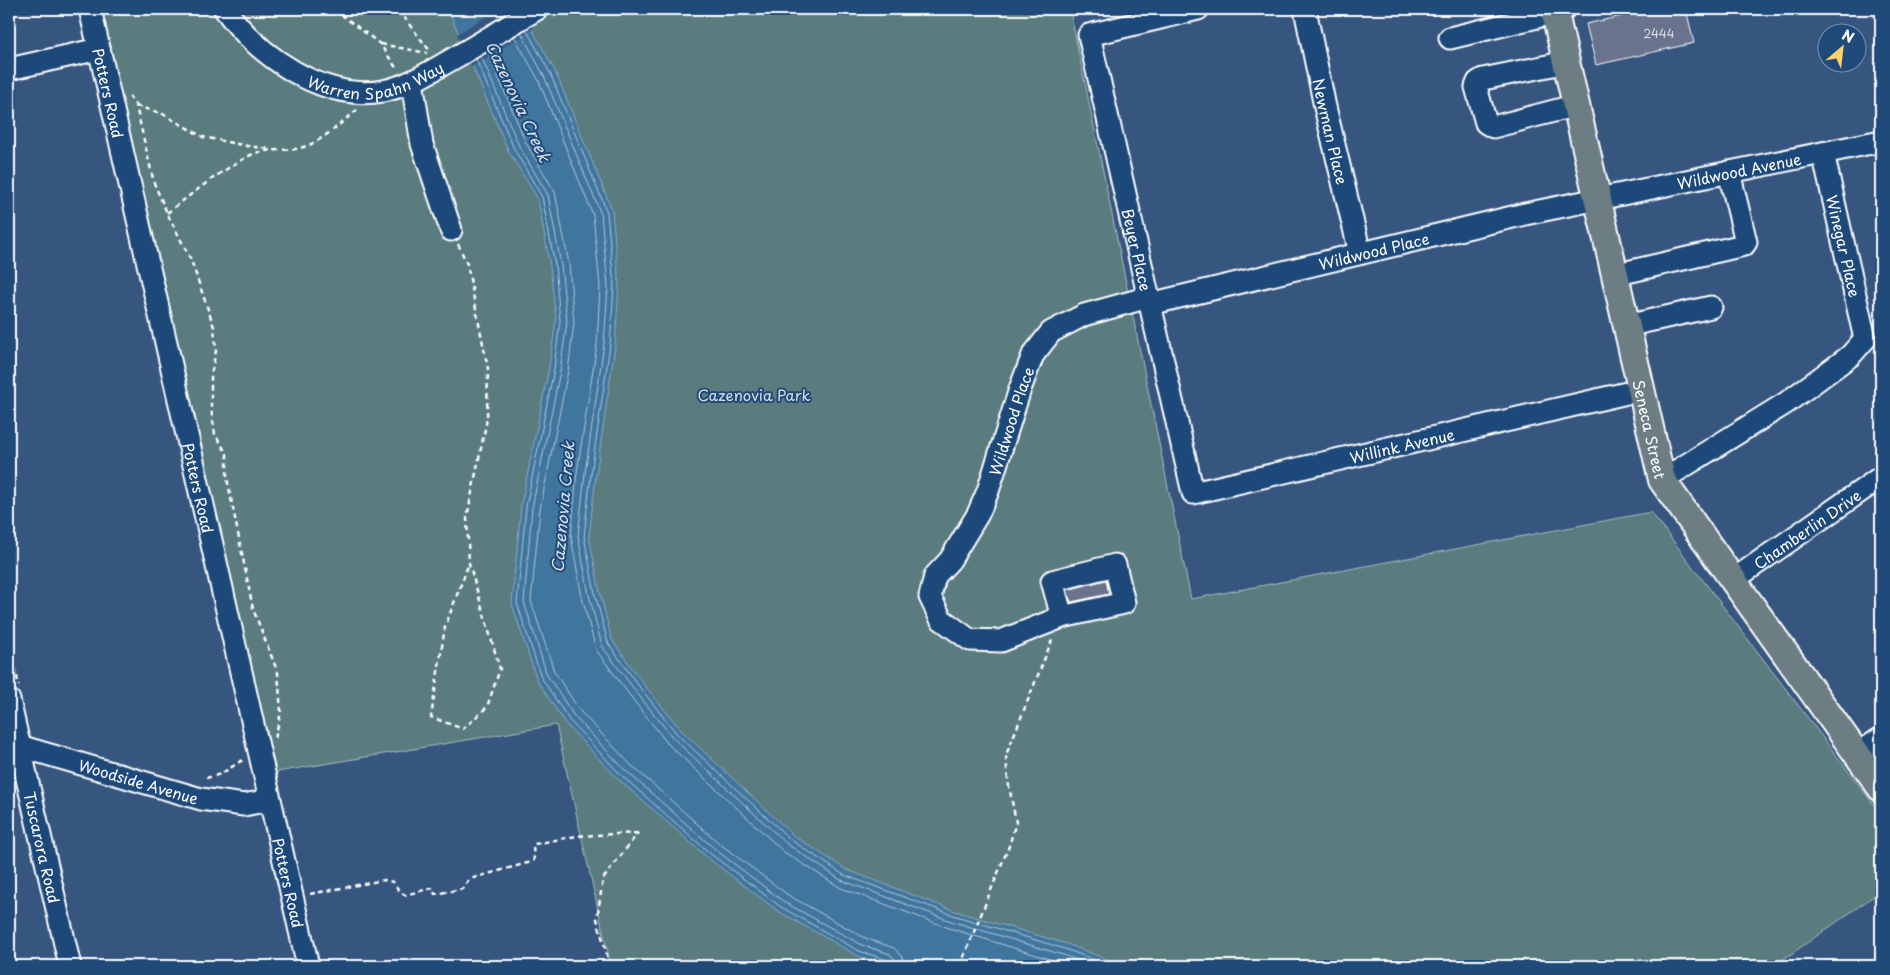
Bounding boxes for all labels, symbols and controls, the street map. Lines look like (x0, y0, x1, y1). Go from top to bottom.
north arrow (1818, 22, 1868, 72)
house number: 2444 (1643, 24, 1675, 42)
text: N (1839, 24, 1858, 48)
water label: Cazenovia Creek (480, 36, 558, 167)
street label: Potters Road (88, 46, 131, 140)
street label: Warren Spahn Way (304, 55, 448, 104)
street label: Newman Place (1308, 76, 1355, 187)
street label: Wildwood Avenue (1675, 146, 1803, 194)
street label: Winegar Place (1821, 193, 1867, 299)
street label: Beyer Place (1117, 206, 1158, 293)
street label: Wildwood Place (1316, 226, 1431, 275)
street label: Wildwood Place (982, 363, 1039, 478)
street label: Seneca Street (1628, 377, 1673, 481)
park label: Cazenovia Park (697, 383, 811, 406)
street label: Willink Avenue (1347, 422, 1456, 468)
water label: Cazenovia Creek (544, 439, 580, 574)
street label: Potters Road (178, 440, 220, 535)
street label: Chamberlin Drive (1749, 483, 1865, 574)
street label: Woodside Avenue (76, 752, 201, 809)
street label: Tuscarora Road (19, 789, 67, 905)
street label: Potters Road (268, 835, 310, 930)

